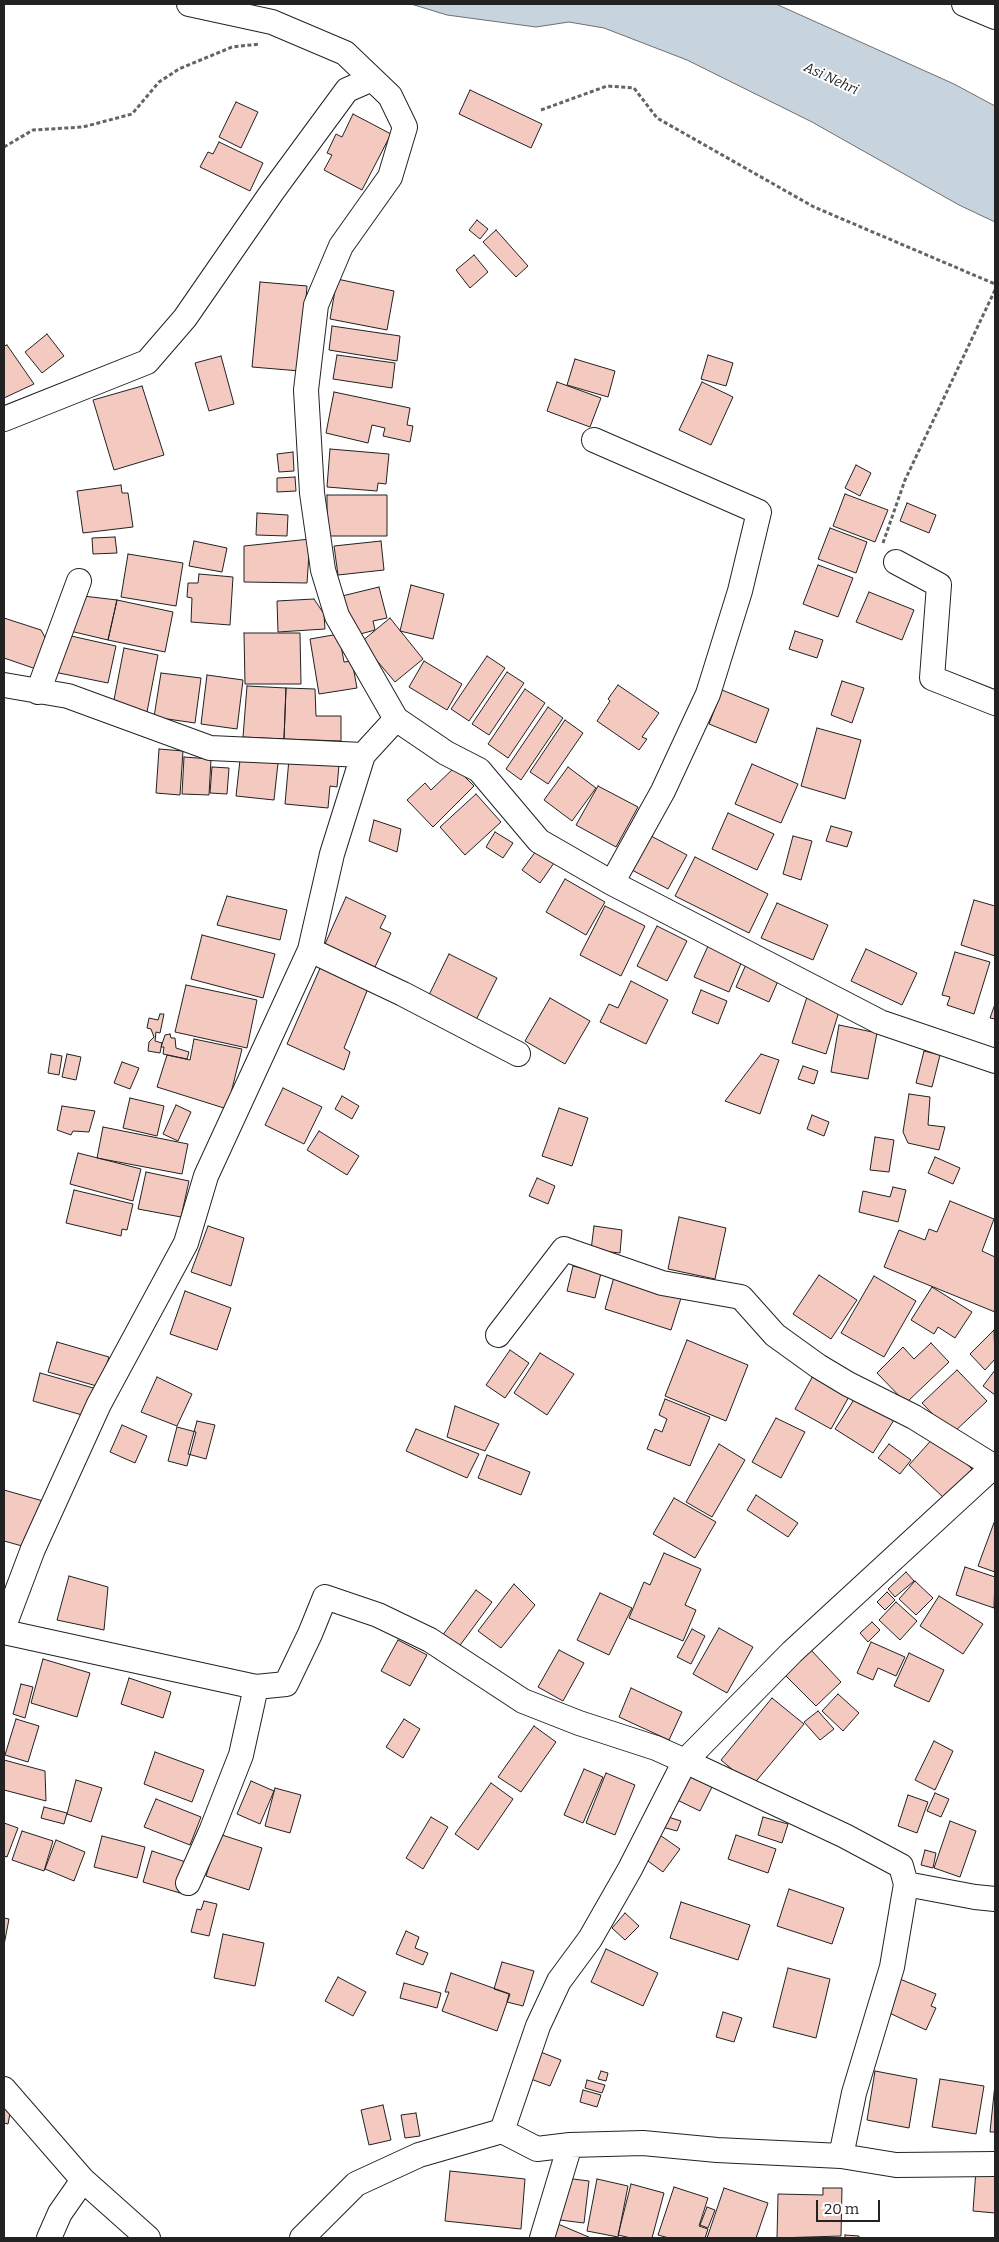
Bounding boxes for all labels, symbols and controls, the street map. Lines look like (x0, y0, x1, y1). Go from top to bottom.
water label: Asi Nehri (801, 59, 861, 99)
scale bar (819, 2190, 883, 2222)
text: 20 m (824, 2200, 859, 2218)

